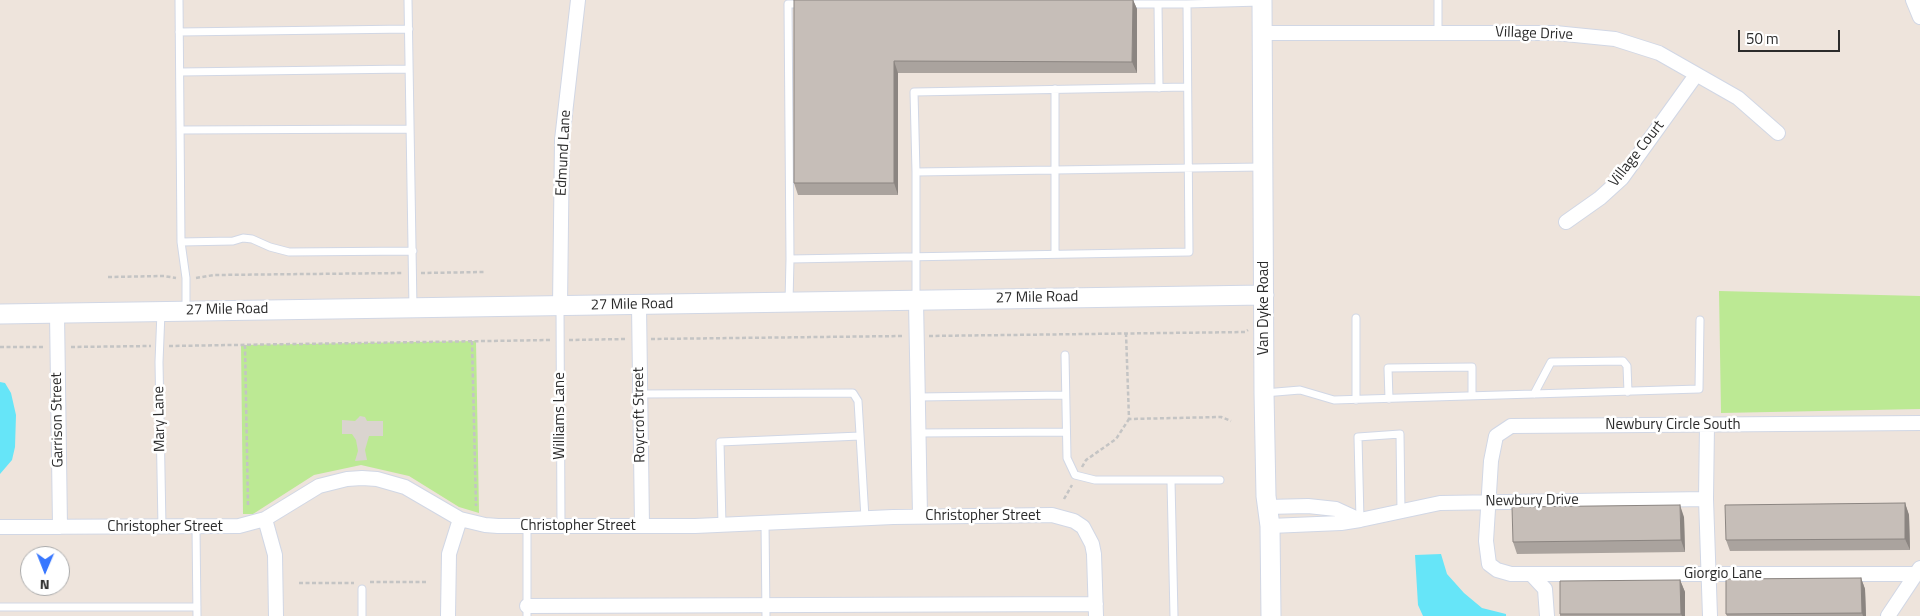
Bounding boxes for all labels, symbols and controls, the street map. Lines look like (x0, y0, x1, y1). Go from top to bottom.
scale bar (1740, 20, 1842, 52)
street label: Village Drive (1495, 24, 1573, 44)
text: 50 m (1746, 27, 1779, 50)
street label: Edmund Lane (553, 109, 575, 197)
street label: Village Court (1605, 117, 1669, 191)
street label: Van Dyke Road (1255, 261, 1273, 355)
street label: 27 Mile Road (995, 288, 1079, 308)
street label: 27 Mile Road (590, 295, 674, 315)
street label: 27 Mile Road (185, 300, 269, 320)
street label: Roycroft Street (630, 367, 650, 463)
street label: Garrison Street (48, 372, 68, 468)
street label: Williams Lane (551, 372, 569, 460)
street label: Mary Lane (150, 386, 170, 452)
street label: Newbury Circle South (1605, 416, 1741, 434)
street label: Newbury Drive (1485, 491, 1579, 511)
street label: Christopher Street (925, 507, 1041, 525)
street label: Christopher Street (520, 517, 636, 535)
street label: Christopher Street (107, 518, 223, 536)
north arrow (20, 546, 70, 596)
street label: Giorgio Lane (1684, 565, 1762, 583)
text: N (40, 575, 50, 596)

